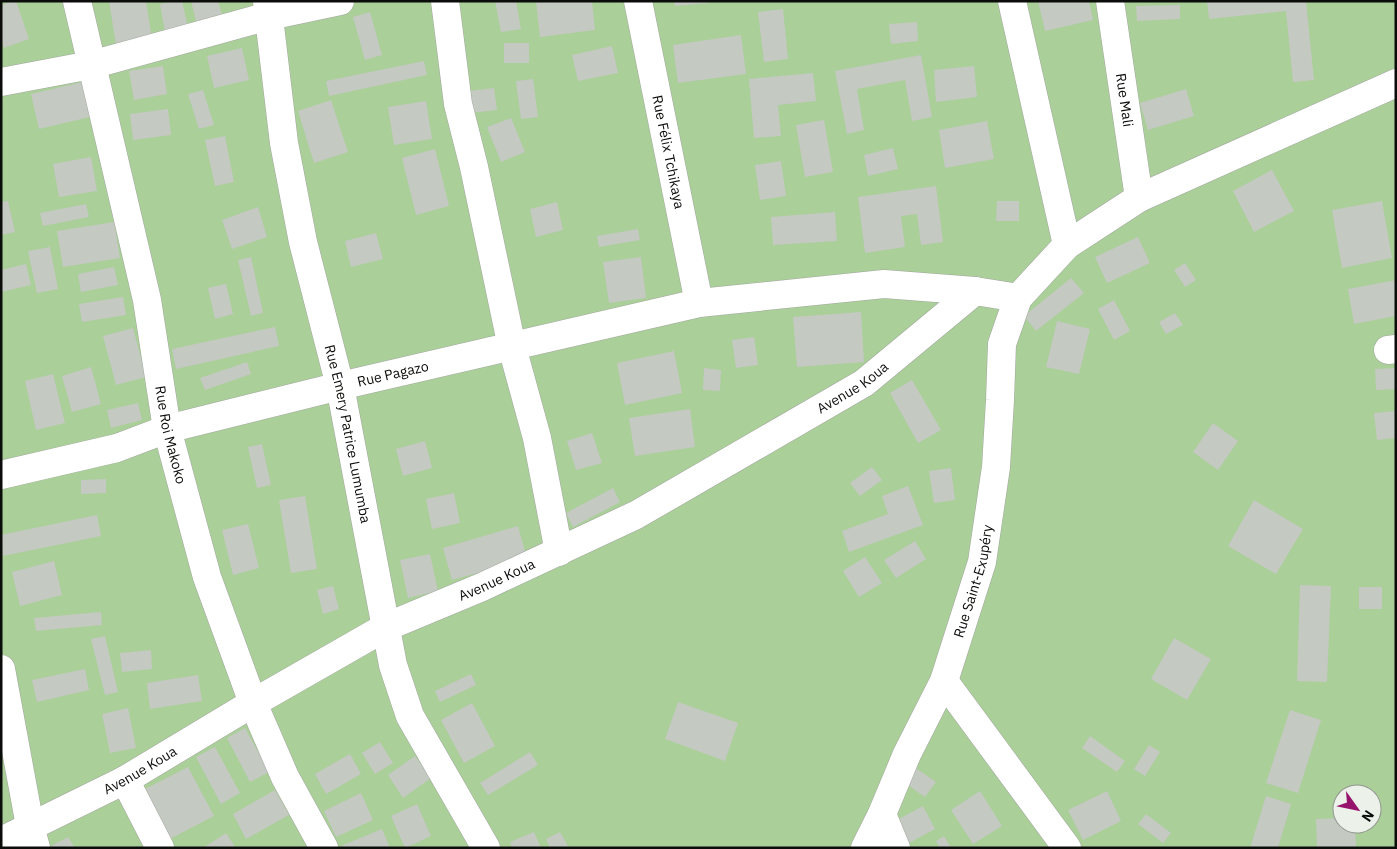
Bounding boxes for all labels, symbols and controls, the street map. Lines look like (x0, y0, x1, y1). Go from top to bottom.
street label: Rue Mali (1112, 72, 1137, 128)
street label: Rue Félix Tchikaya (648, 94, 689, 211)
street label: Rue Emery Patrice Lumumba (321, 343, 375, 525)
street label: Rue Pagazo (355, 357, 430, 391)
street label: Avenue Koua (813, 357, 892, 417)
street label: Rue Roi Makoko (151, 384, 190, 486)
street label: Rue Saint-Exupéry (949, 524, 996, 640)
street label: Avenue Koua (456, 554, 538, 605)
street label: Avenue Koua (100, 742, 180, 798)
north arrow (1332, 784, 1382, 834)
text: N (1358, 807, 1378, 825)

